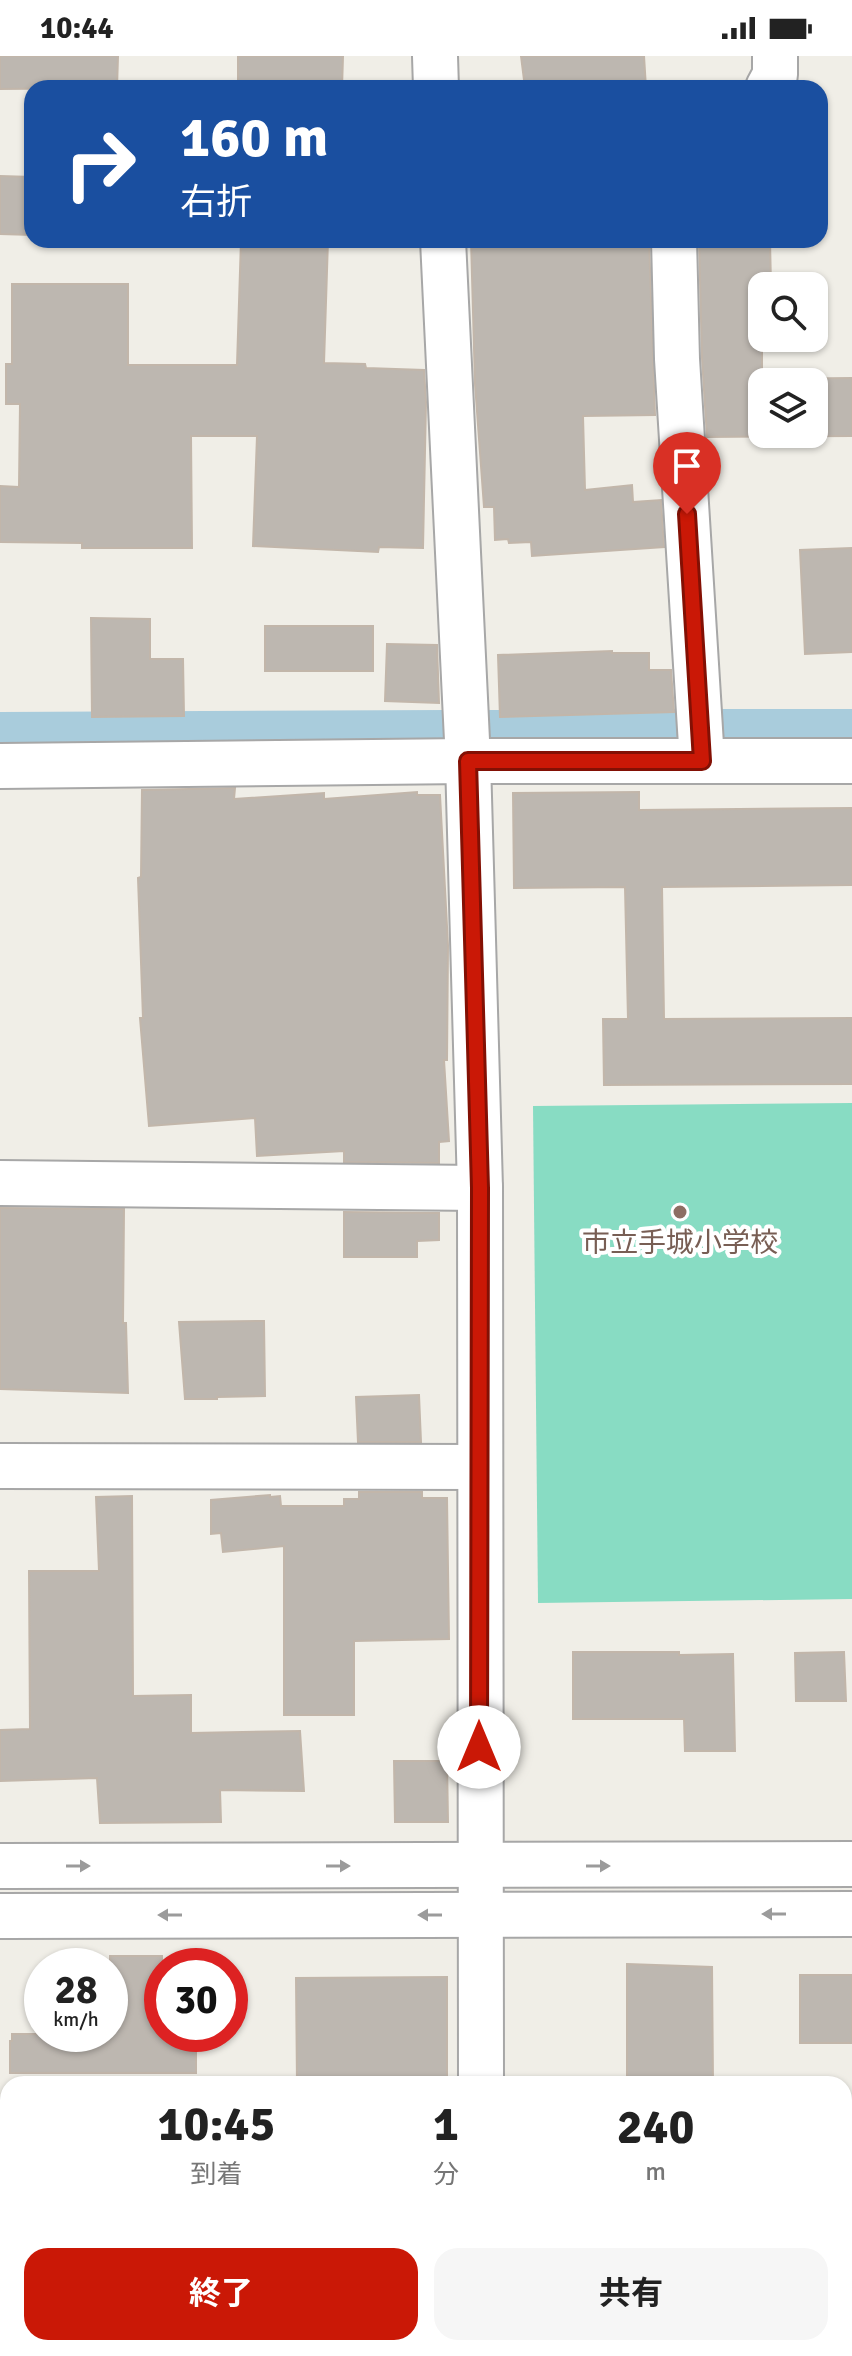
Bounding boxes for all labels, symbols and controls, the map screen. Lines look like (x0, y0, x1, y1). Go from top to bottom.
text: 10:44 (40, 10, 114, 47)
text: 160 m (180, 103, 328, 172)
icon: right (48, 112, 152, 216)
text: 右折 (180, 180, 252, 225)
map controls (748, 272, 828, 448)
button: search (748, 272, 828, 352)
button: layers (748, 368, 828, 448)
pin (653, 432, 721, 514)
icon: arrive (665, 444, 709, 488)
marker: 市立手城小学校 (671, 1203, 689, 1221)
place label: 市立手城小学校 (582, 1226, 778, 1260)
position arrow (437, 1705, 521, 1789)
one-way arrow (66, 1860, 91, 1872)
one-way arrow (326, 1860, 351, 1872)
one-way arrow (586, 1860, 611, 1872)
one-way arrow (761, 1908, 786, 1920)
one-way arrow (157, 1909, 182, 1921)
one-way arrow (417, 1909, 442, 1921)
speed limit sign: 30 (144, 1948, 248, 2052)
text: 28 (54, 1965, 98, 2015)
text: km/h (53, 2007, 99, 2032)
text: 10:45 (158, 2095, 275, 2154)
text: 1 (433, 2095, 459, 2154)
text: 240 (617, 2098, 694, 2157)
text: m (645, 2156, 666, 2188)
text: 到着 (191, 2159, 243, 2191)
text: 分 (433, 2159, 459, 2191)
button: 終了 (24, 2248, 418, 2340)
button: 共有 (434, 2248, 828, 2340)

